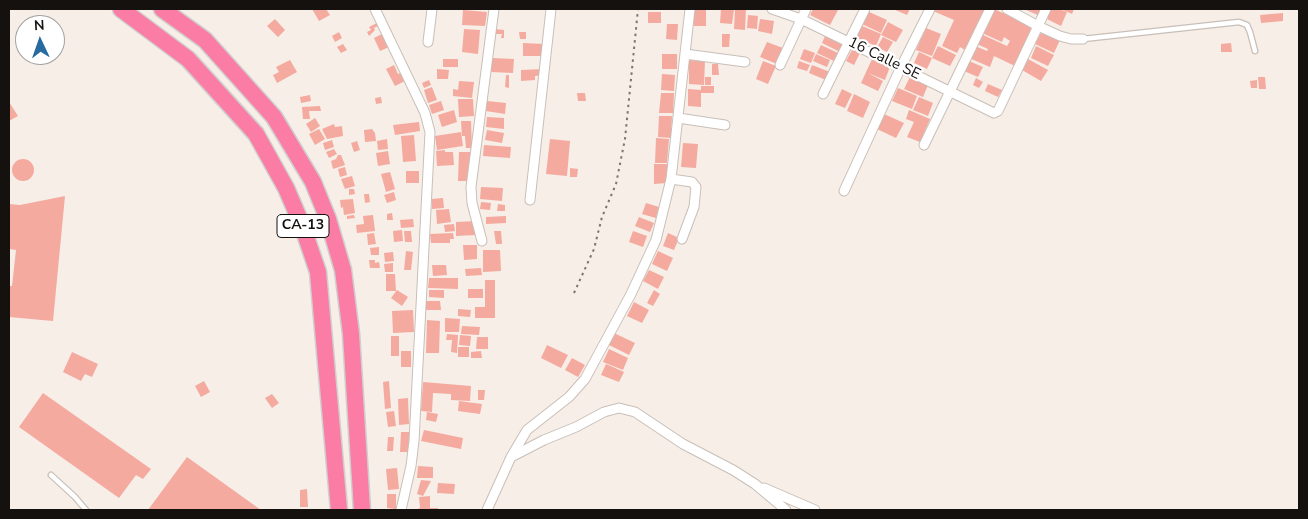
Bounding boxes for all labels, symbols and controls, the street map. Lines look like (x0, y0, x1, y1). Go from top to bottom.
north arrow (15, 15, 65, 65)
text: N (34, 16, 45, 35)
street label: 16 Calle SE (845, 34, 923, 84)
road number: CA-13 (277, 215, 329, 238)

